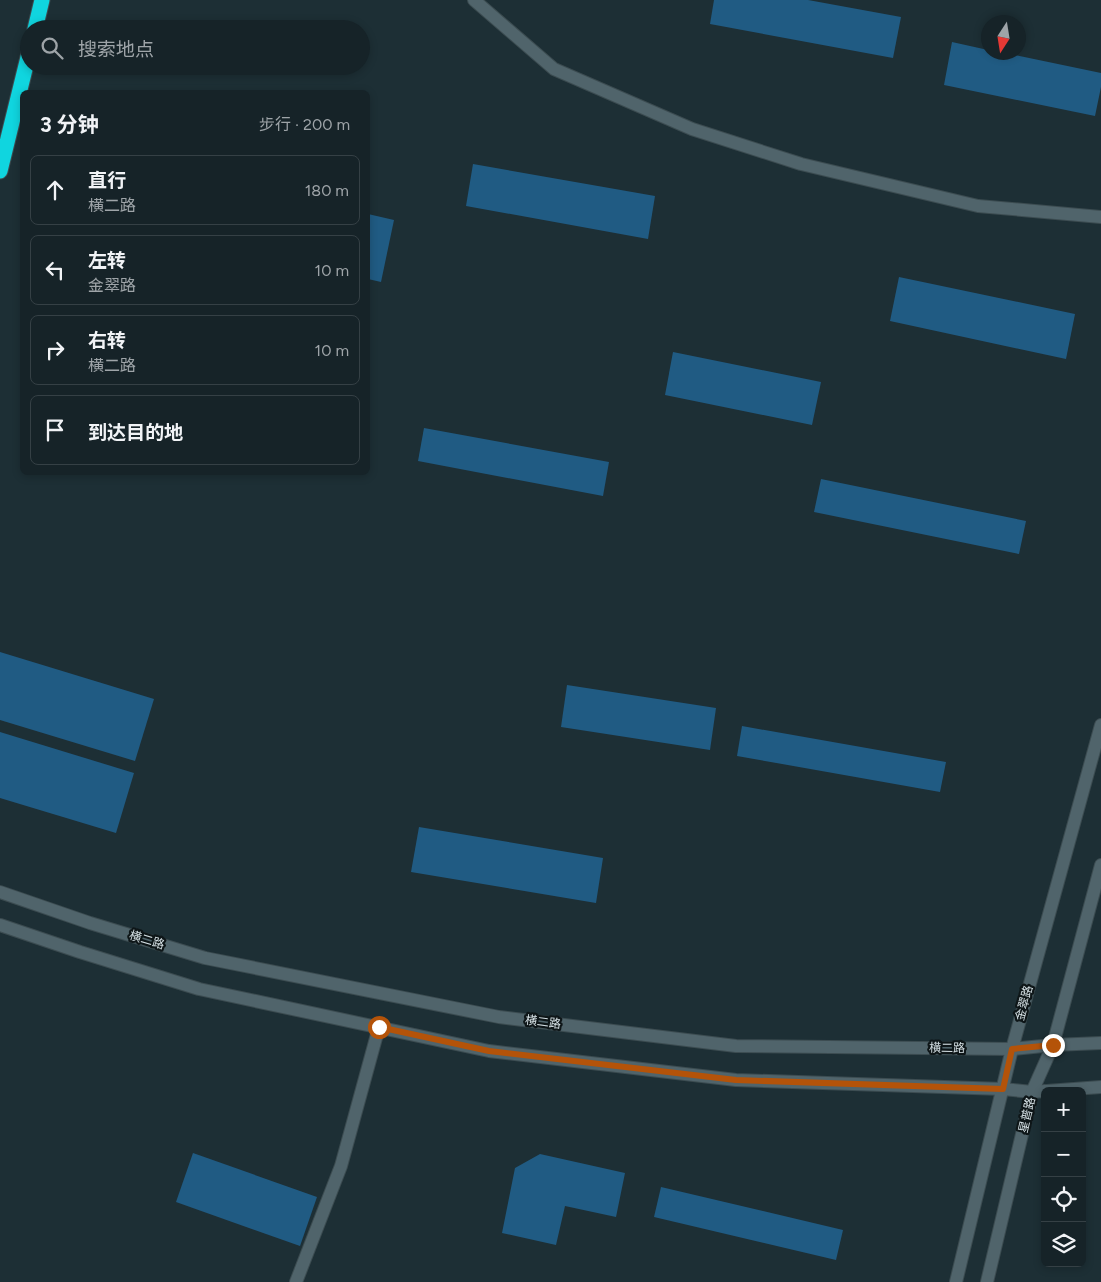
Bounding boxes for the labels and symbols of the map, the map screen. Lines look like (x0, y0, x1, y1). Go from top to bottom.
north arrow (981, 15, 1026, 60)
street label: 横二路 (128, 928, 166, 952)
street label: 金翠路 (1013, 984, 1035, 1022)
street label: 横二路 (524, 1013, 562, 1031)
route start (368, 1016, 391, 1039)
route end (1042, 1034, 1065, 1057)
street label: 横二路 (929, 1041, 965, 1055)
street label: 星普路 (1016, 1096, 1038, 1134)

